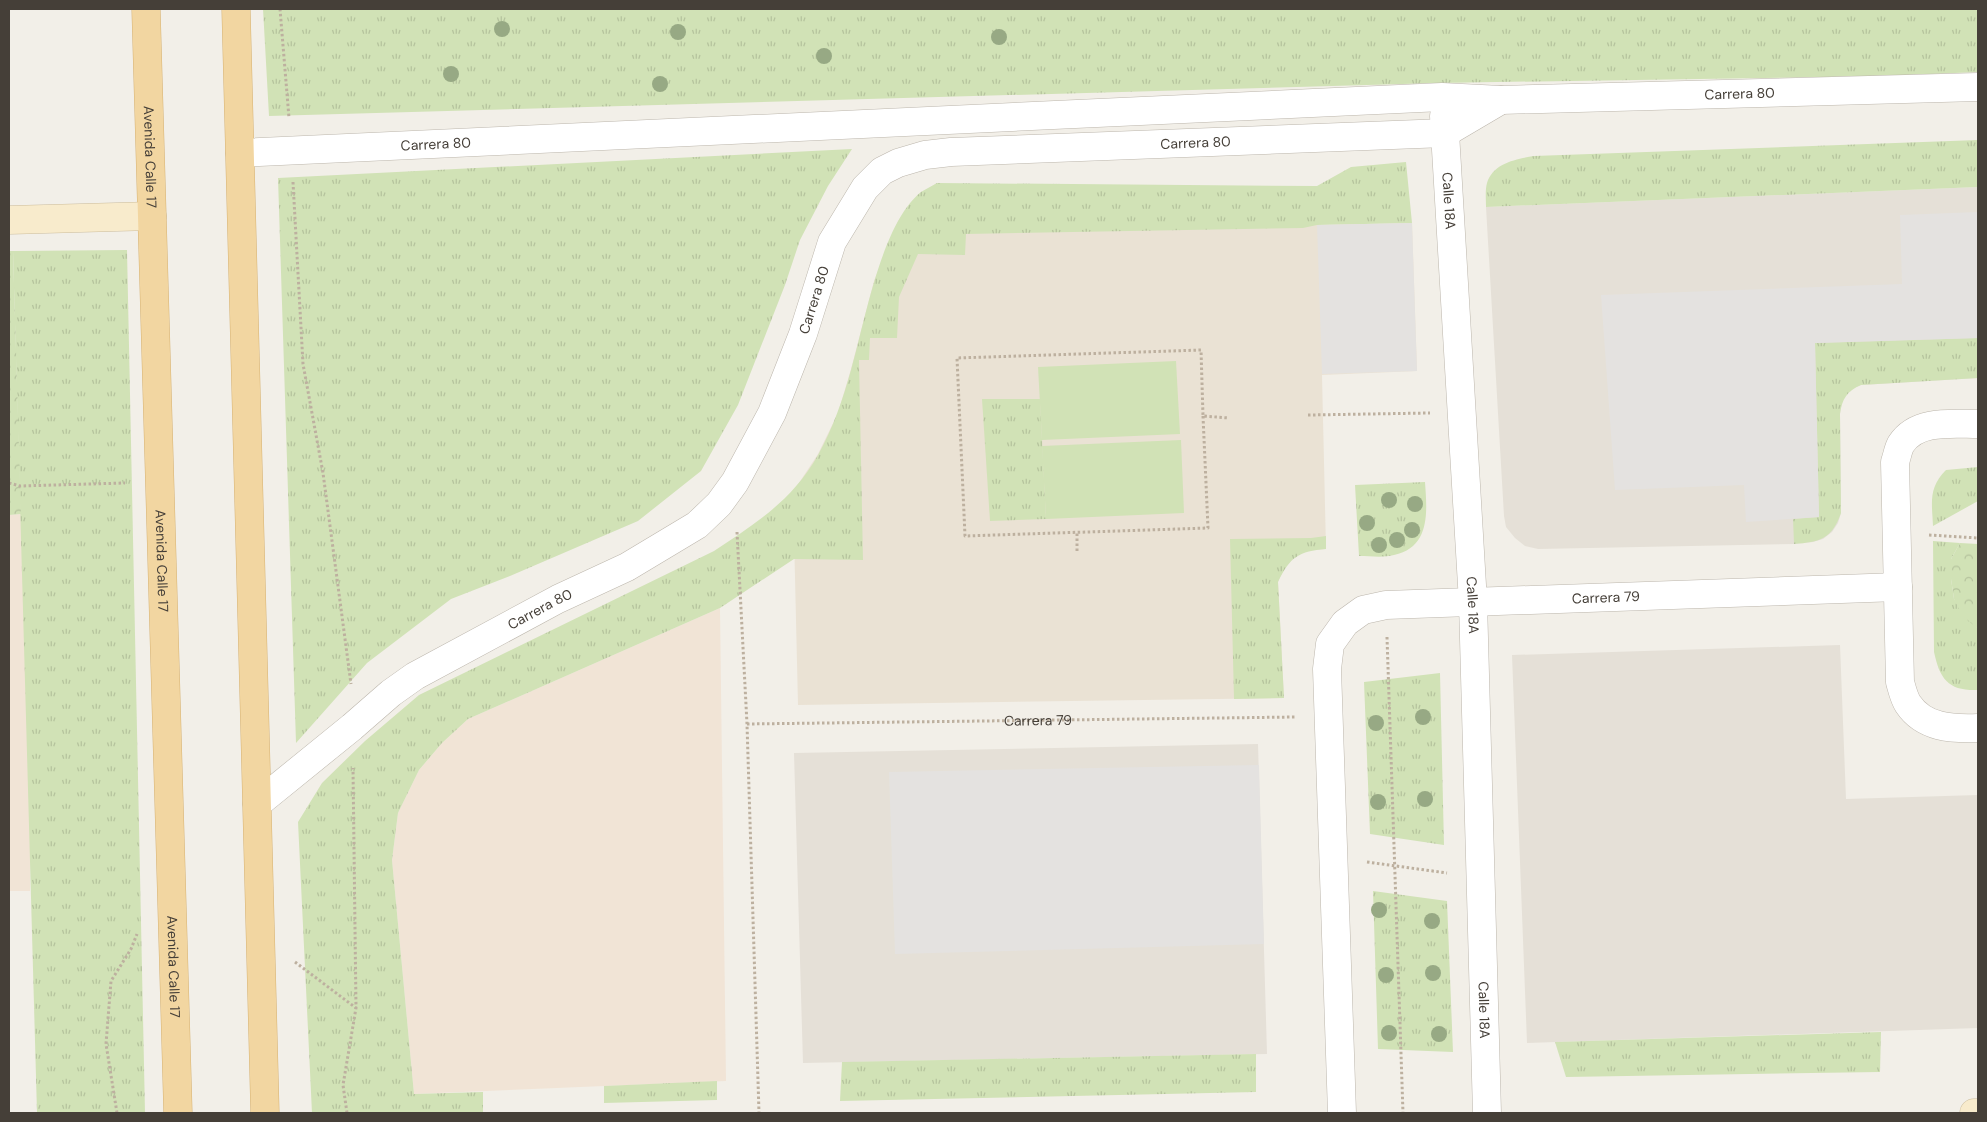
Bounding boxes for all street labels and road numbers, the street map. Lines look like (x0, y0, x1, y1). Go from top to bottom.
street label: Carrera 80 (1704, 84, 1775, 103)
street label: Avenida Calle 17 (140, 105, 161, 208)
street label: Carrera 80 (1160, 132, 1231, 153)
street label: Carrera 80 (400, 133, 471, 155)
street label: Calle 18A (1438, 172, 1460, 230)
street label: Carrera 80 (795, 264, 833, 336)
street label: Avenida Calle 17 (152, 509, 172, 612)
street label: Calle 18A (1462, 576, 1483, 634)
street label: Carrera 80 (504, 585, 575, 633)
street label: Carrera 79 (1571, 587, 1640, 607)
street label: Carrera 79 (1004, 711, 1072, 730)
street label: Avenida Calle 17 (163, 915, 184, 1018)
street label: Calle 18A (1474, 981, 1494, 1039)

